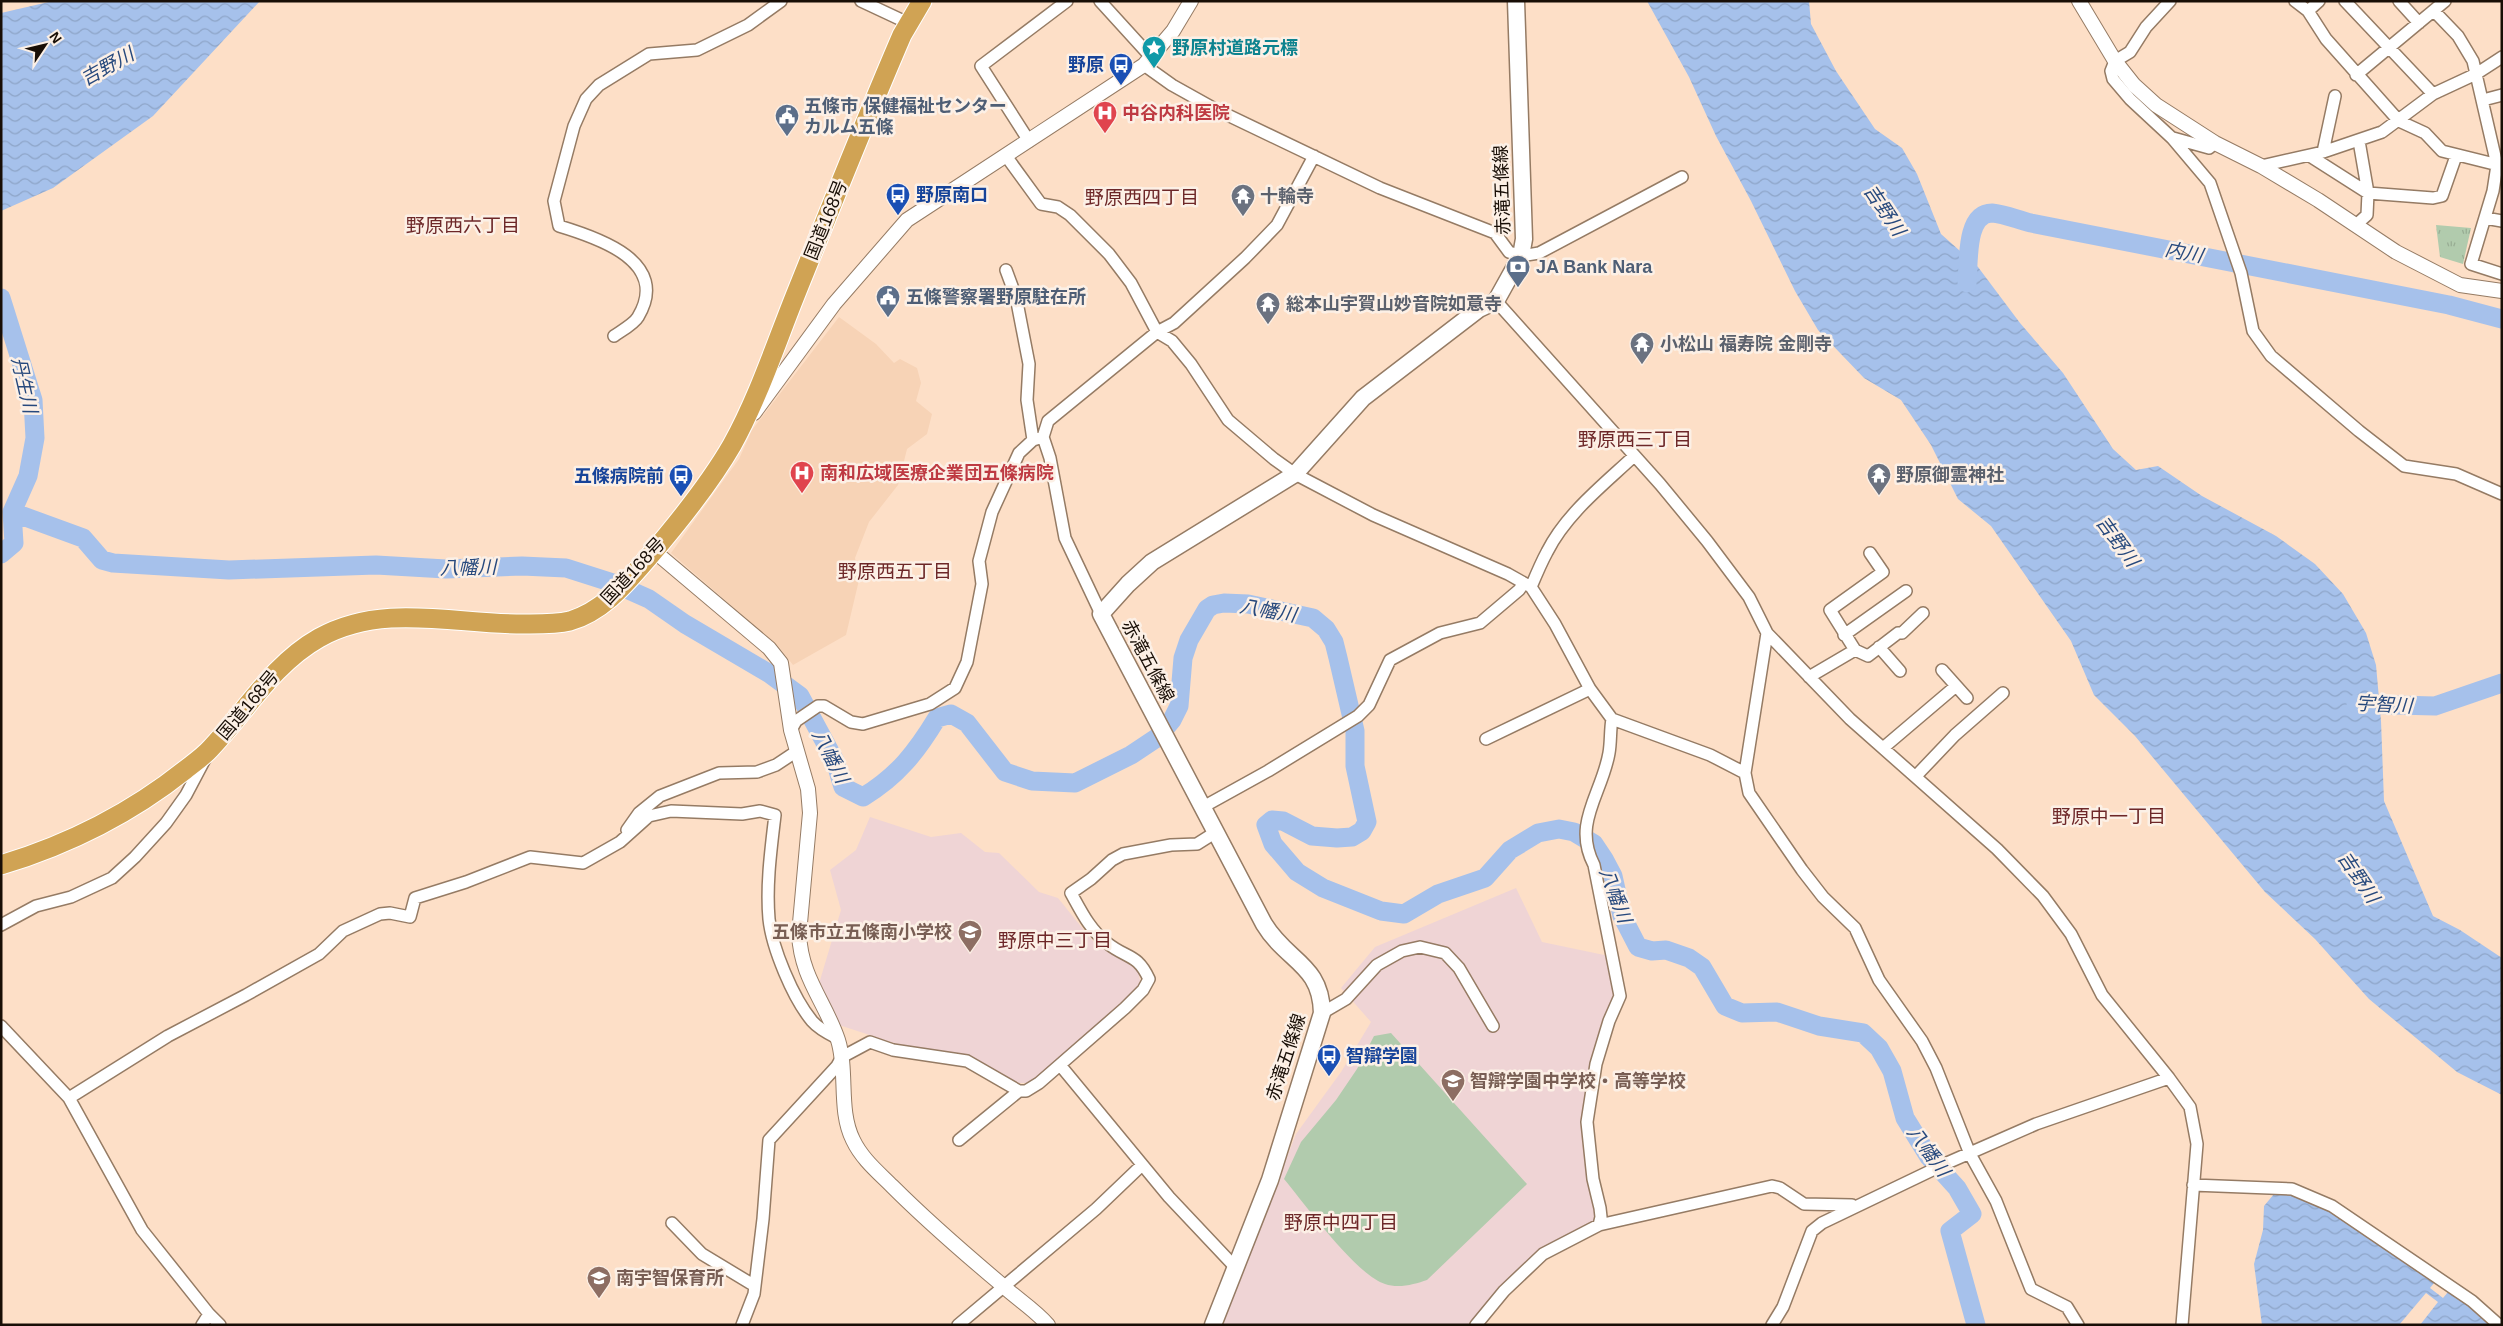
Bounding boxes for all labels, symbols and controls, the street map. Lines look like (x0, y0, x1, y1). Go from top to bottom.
north arrow (20, 20, 70, 70)
text: N (46, 29, 65, 46)
place icon: 野原村道路元標 (1141, 35, 1167, 69)
place label: 野原村道路元標 (1172, 38, 1298, 58)
water label: 吉野川 (77, 42, 139, 89)
bus stop icon: 野原 (1108, 52, 1134, 86)
place label: 野原 (1068, 55, 1104, 75)
place label: 五條市 保健福祉センター カルム五條 (804, 96, 1007, 137)
hospital icon: 中谷内科医院 (1092, 100, 1118, 134)
public building icon: 五條市 保健福祉センター カルム五條 (774, 103, 800, 137)
place label: 中谷内科医院 (1122, 103, 1230, 123)
street label: 赤滝五條線 (1490, 145, 1514, 235)
street label: 国道168号 (801, 177, 851, 263)
water label: 吉野川 (1860, 181, 1910, 241)
bus stop icon: 野原南口 (885, 182, 911, 216)
temple icon: 十輪寺 (1230, 183, 1256, 217)
place label: 野原南口 (916, 185, 988, 205)
place label: 十輪寺 (1260, 186, 1314, 206)
district label: 野原西四丁目 (1085, 187, 1199, 208)
district label: 野原西六丁目 (406, 215, 520, 236)
water label: 内川 (2163, 239, 2207, 267)
bank icon: JA Bank Nara (1505, 254, 1531, 288)
place label: JA Bank Nara (1536, 257, 1653, 277)
public building icon: 五條警察署野原駐在所 (875, 284, 901, 318)
place label: 五條警察署野原駐在所 (906, 287, 1086, 307)
temple icon: 総本山宇賀山妙音院如意寺 (1255, 291, 1281, 325)
place label: 総本山宇賀山妙音院如意寺 (1286, 294, 1502, 314)
temple icon: 小松山 福寿院 金剛寺 (1629, 331, 1655, 365)
place label: 小松山 福寿院 金剛寺 (1660, 334, 1832, 354)
water label: 丹生川 (8, 355, 42, 417)
district label: 野原西三丁目 (1578, 429, 1692, 450)
hospital icon: 南和広域医療企業団五條病院 (789, 460, 815, 494)
temple icon: 野原御霊神社 (1866, 462, 1892, 496)
bus stop icon: 五條病院前 (668, 463, 694, 497)
place label: 南和広域医療企業団五條病院 (820, 463, 1054, 483)
place label: 野原御霊神社 (1896, 465, 2004, 485)
place label: 五條病院前 (574, 466, 664, 486)
water label: 吉野川 (2092, 512, 2144, 572)
street label: 国道168号 (597, 533, 669, 609)
water label: 八幡川 (439, 556, 499, 578)
district label: 野原西五丁目 (838, 561, 952, 582)
water label: 八幡川 (1238, 595, 1300, 626)
street label: 赤滝五條線 (1118, 617, 1178, 705)
street label: 国道168号 (213, 666, 283, 744)
water label: 宇智川 (2355, 693, 2415, 717)
water label: 八幡川 (808, 726, 854, 788)
district label: 野原中一丁目 (2052, 806, 2166, 827)
water label: 吉野川 (2334, 848, 2384, 908)
water label: 八幡川 (1596, 865, 1636, 927)
school or university icon: 五條市立五條南小学校 (957, 919, 983, 953)
place label: 五條市立五條南小学校 (772, 922, 952, 942)
district label: 野原中三丁目 (998, 930, 1112, 951)
street label: 赤滝五條線 (1263, 1011, 1309, 1103)
bus stop icon: 智辯学園 (1316, 1043, 1342, 1077)
place label: 智辯学園 (1346, 1046, 1418, 1066)
school or university icon: 智辯学園中学校・高等学校 (1440, 1068, 1466, 1102)
place label: 智辯学園中学校・高等学校 (1470, 1071, 1686, 1091)
water label: 八幡川 (1903, 1122, 1955, 1182)
district label: 野原中四丁目 (1284, 1212, 1398, 1233)
school or university icon: 南宇智保育所 (586, 1265, 612, 1299)
place label: 南宇智保育所 (616, 1268, 724, 1288)

